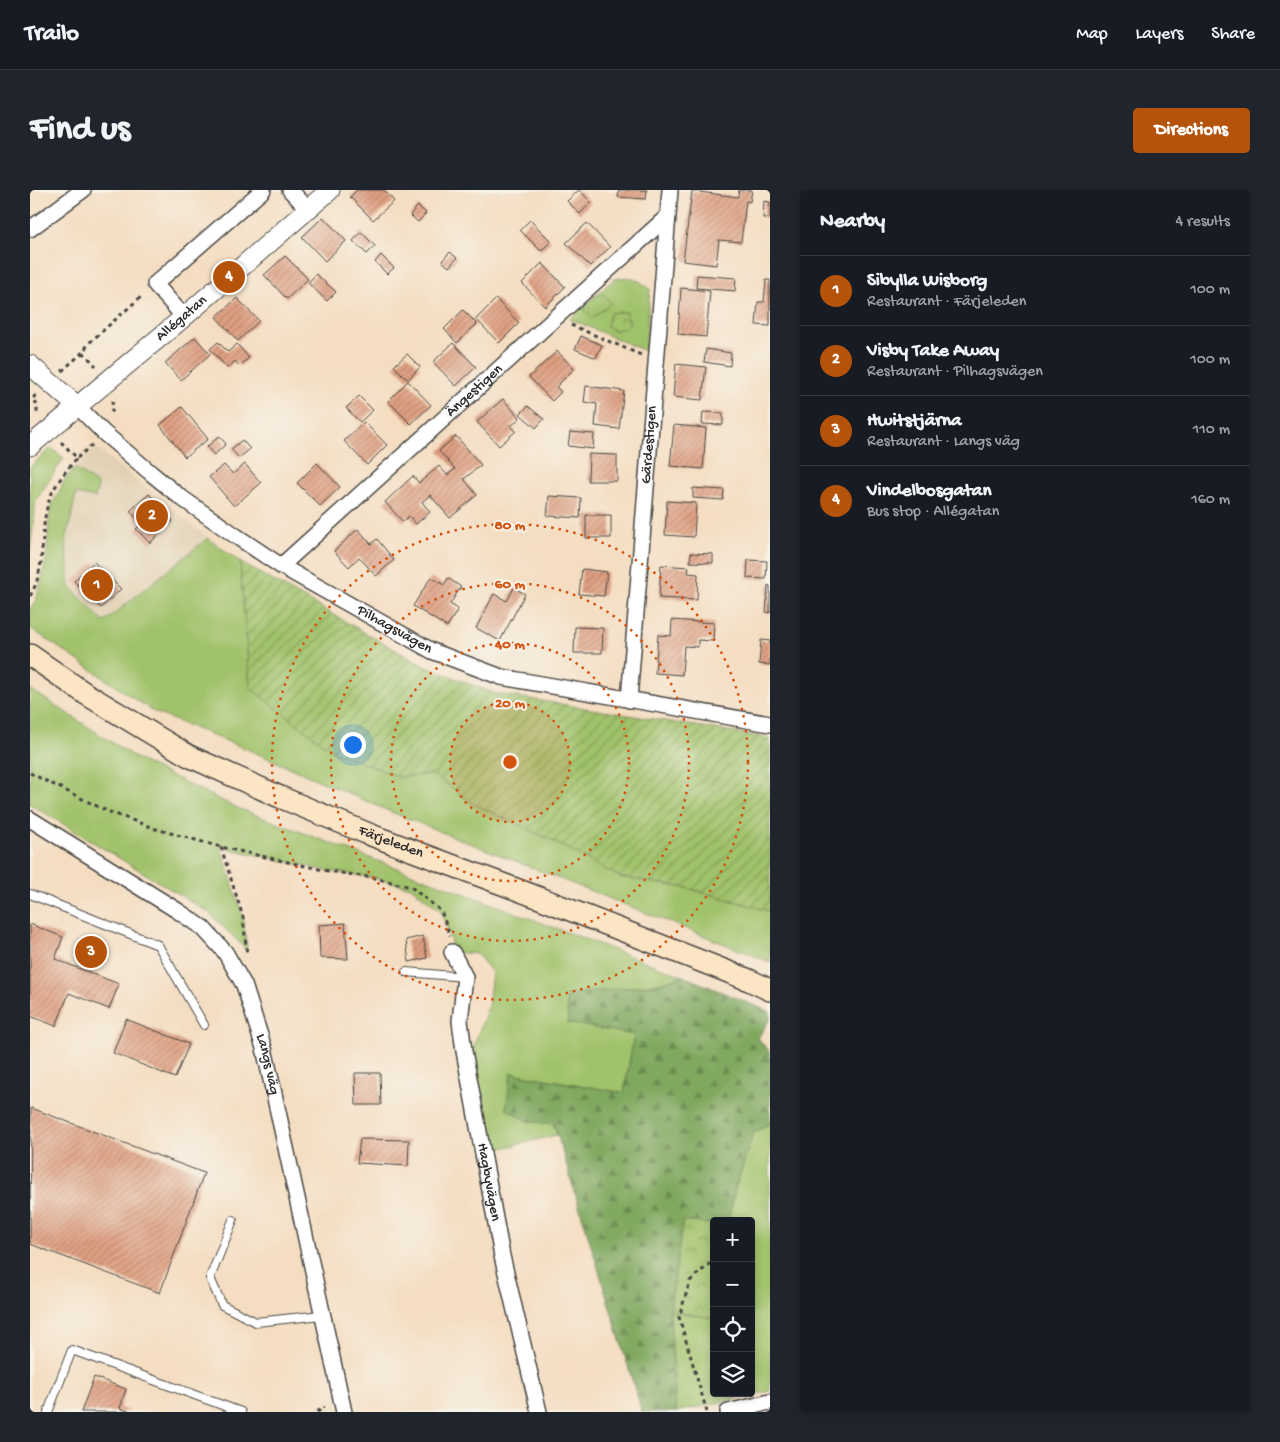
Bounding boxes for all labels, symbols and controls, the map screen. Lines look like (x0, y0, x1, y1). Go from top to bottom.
text: Trailo (25, 20, 79, 49)
text: Map (1076, 24, 1108, 45)
text: Layers (1136, 24, 1183, 45)
text: Share (1211, 24, 1255, 45)
button: Directions (1133, 108, 1250, 153)
text: Find us (30, 110, 130, 151)
text: Nearby (820, 210, 885, 235)
text: 4 results (1175, 213, 1230, 232)
pin: 4 (213, 258, 245, 296)
text: Sibylla Wisborg (867, 270, 987, 293)
text: 1 (833, 281, 839, 300)
text: 100 m (1190, 281, 1230, 300)
street label: Allégatan (152, 292, 211, 346)
text: Restaurant · Färjeleden (867, 293, 1026, 312)
text: Visby Take Away (867, 340, 999, 363)
text: 2 (832, 351, 840, 370)
text: 100 m (1190, 351, 1230, 370)
street label: Ängestigen (442, 361, 507, 421)
text: Restaurant · Pilhagsvägen (867, 363, 1043, 382)
street label: Gärdestigen (637, 405, 662, 484)
text: Hwitstjärna (867, 410, 962, 433)
text: 3 (832, 421, 840, 440)
text: 110 m (1193, 421, 1230, 440)
text: Restaurant · Langs väg (867, 433, 1020, 452)
text: Vindelbosgatan (867, 480, 991, 503)
text: 4 (832, 491, 840, 510)
text: 160 m (1191, 491, 1230, 510)
pin: 2 (136, 497, 168, 535)
text: Bus stop · Allégatan (867, 503, 999, 522)
text: 80 m (495, 517, 526, 535)
pin: 1 (81, 566, 113, 604)
text: 60 m (495, 576, 526, 594)
street label: Pilhagsvägen (353, 601, 435, 658)
text: 40 m (494, 636, 525, 654)
text: 20 m (495, 695, 525, 713)
your location (340, 732, 366, 758)
centre of rings (501, 753, 519, 771)
street label: Färjeleden (355, 821, 426, 863)
pin: 3 (75, 933, 107, 971)
street label: Langs väg (251, 1032, 283, 1097)
street label: Hagbyvägen (472, 1141, 504, 1223)
map controls (710, 1217, 755, 1397)
button: + (710, 1217, 755, 1262)
button: − (710, 1262, 755, 1307)
button: locate (710, 1307, 755, 1352)
button: layers (710, 1352, 755, 1397)

